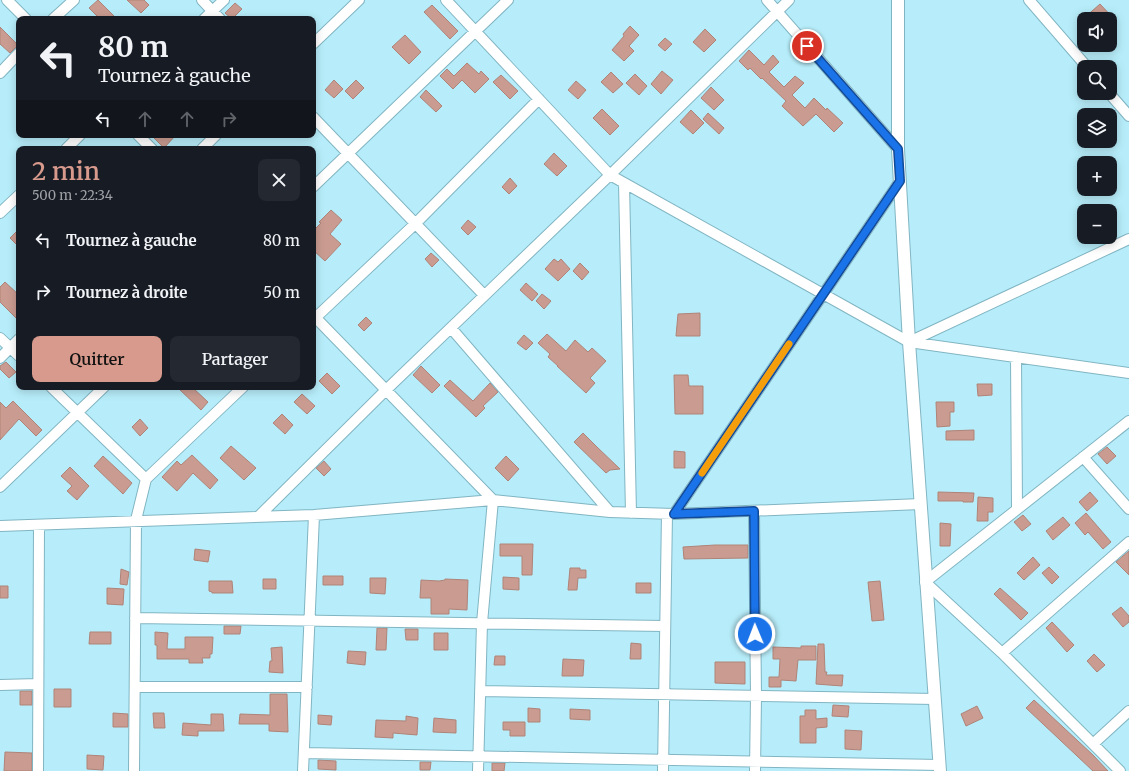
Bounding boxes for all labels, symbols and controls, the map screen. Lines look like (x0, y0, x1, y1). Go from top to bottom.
map controls (1077, 12, 1117, 244)
button: sound (1077, 12, 1117, 52)
text: 80 m (98, 29, 169, 65)
pin (790, 29, 824, 63)
icon: left (32, 32, 84, 84)
icon: arrive (796, 35, 818, 57)
button: search (1077, 60, 1117, 100)
text: Tournez à gauche (98, 64, 251, 87)
icon: left (92, 108, 114, 130)
icon: ahead (134, 108, 156, 130)
icon: ahead (176, 108, 198, 130)
icon: right (218, 108, 240, 130)
button: layers (1077, 108, 1117, 148)
text: 2 min (32, 156, 100, 187)
button: + (1077, 156, 1117, 196)
button: close (258, 159, 300, 201)
text: 500 m · 22:34 (32, 187, 113, 204)
button: − (1077, 204, 1117, 244)
icon: left (32, 229, 54, 251)
text: Tournez à gauche (66, 231, 197, 250)
text: 80 m (263, 231, 300, 250)
icon: right (32, 281, 54, 303)
text: Tournez à droite (66, 283, 187, 302)
text: 50 m (263, 283, 300, 302)
button: Quitter (32, 336, 162, 382)
button: Partager (170, 336, 300, 382)
position arrow (734, 613, 776, 655)

